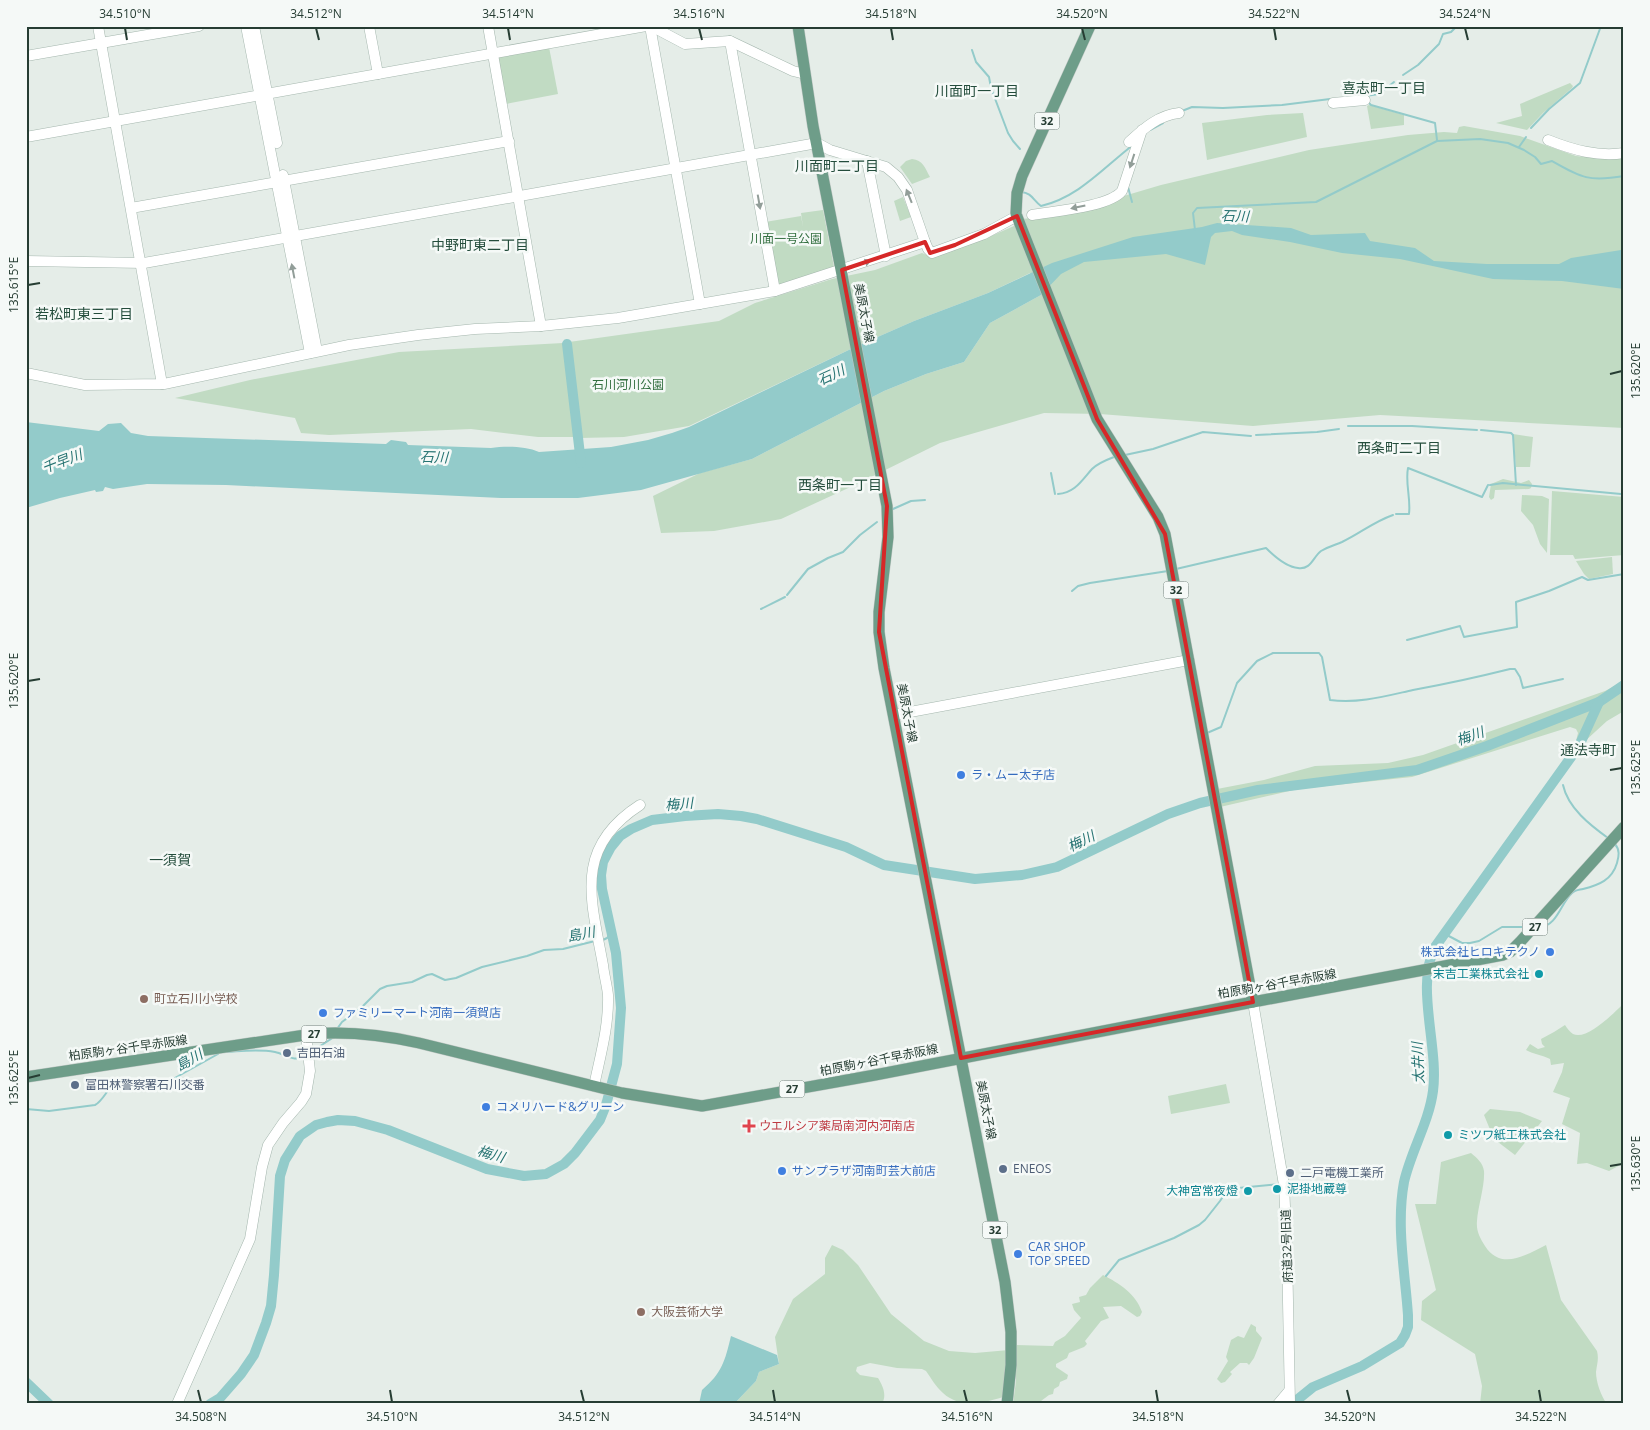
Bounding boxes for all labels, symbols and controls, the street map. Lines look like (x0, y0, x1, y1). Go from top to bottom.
text: 34.510°N (99, 5, 151, 22)
text: 34.512°N (290, 5, 342, 22)
text: 34.514°N (482, 5, 534, 22)
text: 34.516°N (673, 5, 725, 22)
text: 34.518°N (865, 5, 917, 22)
text: 34.520°N (1056, 5, 1108, 22)
text: 34.522°N (1248, 5, 1300, 22)
text: 34.524°N (1439, 5, 1491, 22)
district label: 喜志町一丁目 (1342, 78, 1426, 97)
district label: 川面町一丁目 (935, 81, 1019, 100)
road number: 32 (1034, 112, 1060, 130)
one-way arrow (1128, 154, 1135, 169)
district label: 川面町二丁目 (795, 156, 879, 175)
one-way arrow (905, 189, 912, 204)
one-way arrow (755, 195, 763, 210)
one-way arrow (1070, 203, 1085, 211)
water label: 石川 (1221, 206, 1251, 226)
park label: 川面一号公園 (750, 230, 822, 247)
district label: 中野町東二丁目 (431, 235, 529, 254)
text: 135.615°E (5, 257, 22, 313)
one-way arrow (856, 259, 871, 266)
one-way arrow (288, 262, 296, 278)
street label: 美原太子線 (850, 282, 879, 344)
district label: 若松町東三丁目 (35, 304, 133, 323)
text: 135.620°E (1627, 343, 1644, 399)
water label: 石川 (814, 359, 849, 389)
park label: 石川河川公園 (592, 376, 664, 393)
district label: 西条町二丁目 (1357, 438, 1441, 457)
water label: 千早川 (39, 443, 87, 477)
water label: 石川 (420, 447, 450, 467)
district label: 西条町一丁目 (798, 475, 882, 494)
road number: 32 (1164, 582, 1188, 598)
text: 135.620°E (5, 653, 22, 709)
street label: 美原太子線 (893, 682, 922, 744)
water label: 梅川 (1453, 721, 1488, 749)
district label: 通法寺町 (1560, 740, 1616, 759)
text: 135.625°E (1627, 740, 1644, 796)
place label: ラ・ムー太子店 (971, 766, 1055, 783)
marker: ラ・ムー太子店 (955, 769, 967, 781)
water label: 梅川 (664, 793, 696, 814)
water label: 梅川 (1064, 825, 1099, 855)
district label: 一須賀 (149, 850, 191, 869)
road number: 27 (1522, 919, 1548, 936)
water label: 島川 (565, 921, 598, 946)
place label: 株式会社ヒロキテクノ (1421, 943, 1540, 960)
marker: 株式会社ヒロキテクノ (1544, 946, 1556, 958)
street label: 柏原駒ヶ谷千早赤阪線 (1216, 965, 1337, 1002)
place label: 末吉工業株式会社 (1433, 965, 1529, 982)
marker: 末吉工業株式会社 (1533, 968, 1545, 980)
place label: 町立石川小学校 (154, 990, 238, 1007)
marker: 町立石川小学校 (138, 993, 150, 1005)
place label: ファミリーマート河南一須賀店 (333, 1004, 501, 1021)
marker: ファミリーマート河南一須賀店 (317, 1007, 329, 1019)
road number: 27 (302, 1026, 326, 1042)
street label: 柏原駒ヶ谷千早赤阪線 (67, 1031, 189, 1064)
street label: 柏原駒ヶ谷千早赤阪線 (818, 1040, 939, 1079)
water label: 太井川 (1407, 1040, 1428, 1084)
water label: 島川 (172, 1043, 207, 1075)
place label: 吉田石油 (297, 1044, 345, 1061)
marker: 吉田石油 (281, 1047, 293, 1059)
text: 135.625°E (5, 1050, 22, 1106)
place label: 富田林警察署石川交番 (85, 1076, 205, 1093)
marker: 富田林警察署石川交番 (69, 1079, 81, 1091)
street label: 美原太子線 (972, 1079, 1001, 1141)
road number: 27 (780, 1080, 804, 1098)
place label: コメリハード&グリーン (496, 1098, 624, 1115)
marker: コメリハード&グリーン (480, 1101, 492, 1113)
place label: ウエルシア薬局南河内河南店 (759, 1117, 915, 1134)
marker: ウエルシア薬局南河内河南店 (743, 1120, 755, 1132)
place label: ミツワ紙工株式会社 (1458, 1126, 1566, 1143)
marker: ミツワ紙工株式会社 (1442, 1129, 1454, 1141)
text: 135.630°E (1627, 1136, 1644, 1192)
water label: 梅川 (475, 1141, 509, 1167)
place label: ENEOS (1013, 1160, 1051, 1177)
place label: サンプラザ河南町芸大前店 (792, 1162, 936, 1179)
marker: ENEOS (997, 1163, 1009, 1175)
place label: 二戸電機工業所 (1300, 1164, 1384, 1181)
marker: サンプラザ河南町芸大前店 (776, 1165, 788, 1177)
marker: 二戸電機工業所 (1284, 1167, 1296, 1179)
place label: 泥掛地蔵尊 (1287, 1180, 1347, 1197)
place label: 大神宮常夜燈 (1166, 1182, 1238, 1199)
marker: 泥掛地蔵尊 (1271, 1183, 1283, 1195)
marker: 大神宮常夜燈 (1242, 1185, 1254, 1197)
street label: 府道32号旧道 (1277, 1209, 1296, 1283)
road number: 32 (982, 1222, 1008, 1238)
place label: CAR SHOP TOP SPEED (1028, 1238, 1090, 1269)
marker: CAR SHOP TOP SPEED (1012, 1248, 1024, 1260)
place label: 大阪芸術大学 (651, 1303, 723, 1320)
marker: 大阪芸術大学 (635, 1306, 647, 1318)
text: 34.508°N (175, 1408, 227, 1425)
text: 34.510°N (366, 1408, 418, 1425)
text: 34.512°N (558, 1408, 610, 1425)
text: 34.514°N (749, 1408, 801, 1425)
text: 34.516°N (941, 1408, 993, 1425)
text: 34.518°N (1132, 1408, 1184, 1425)
text: 34.520°N (1324, 1408, 1376, 1425)
text: 34.522°N (1515, 1408, 1567, 1425)

